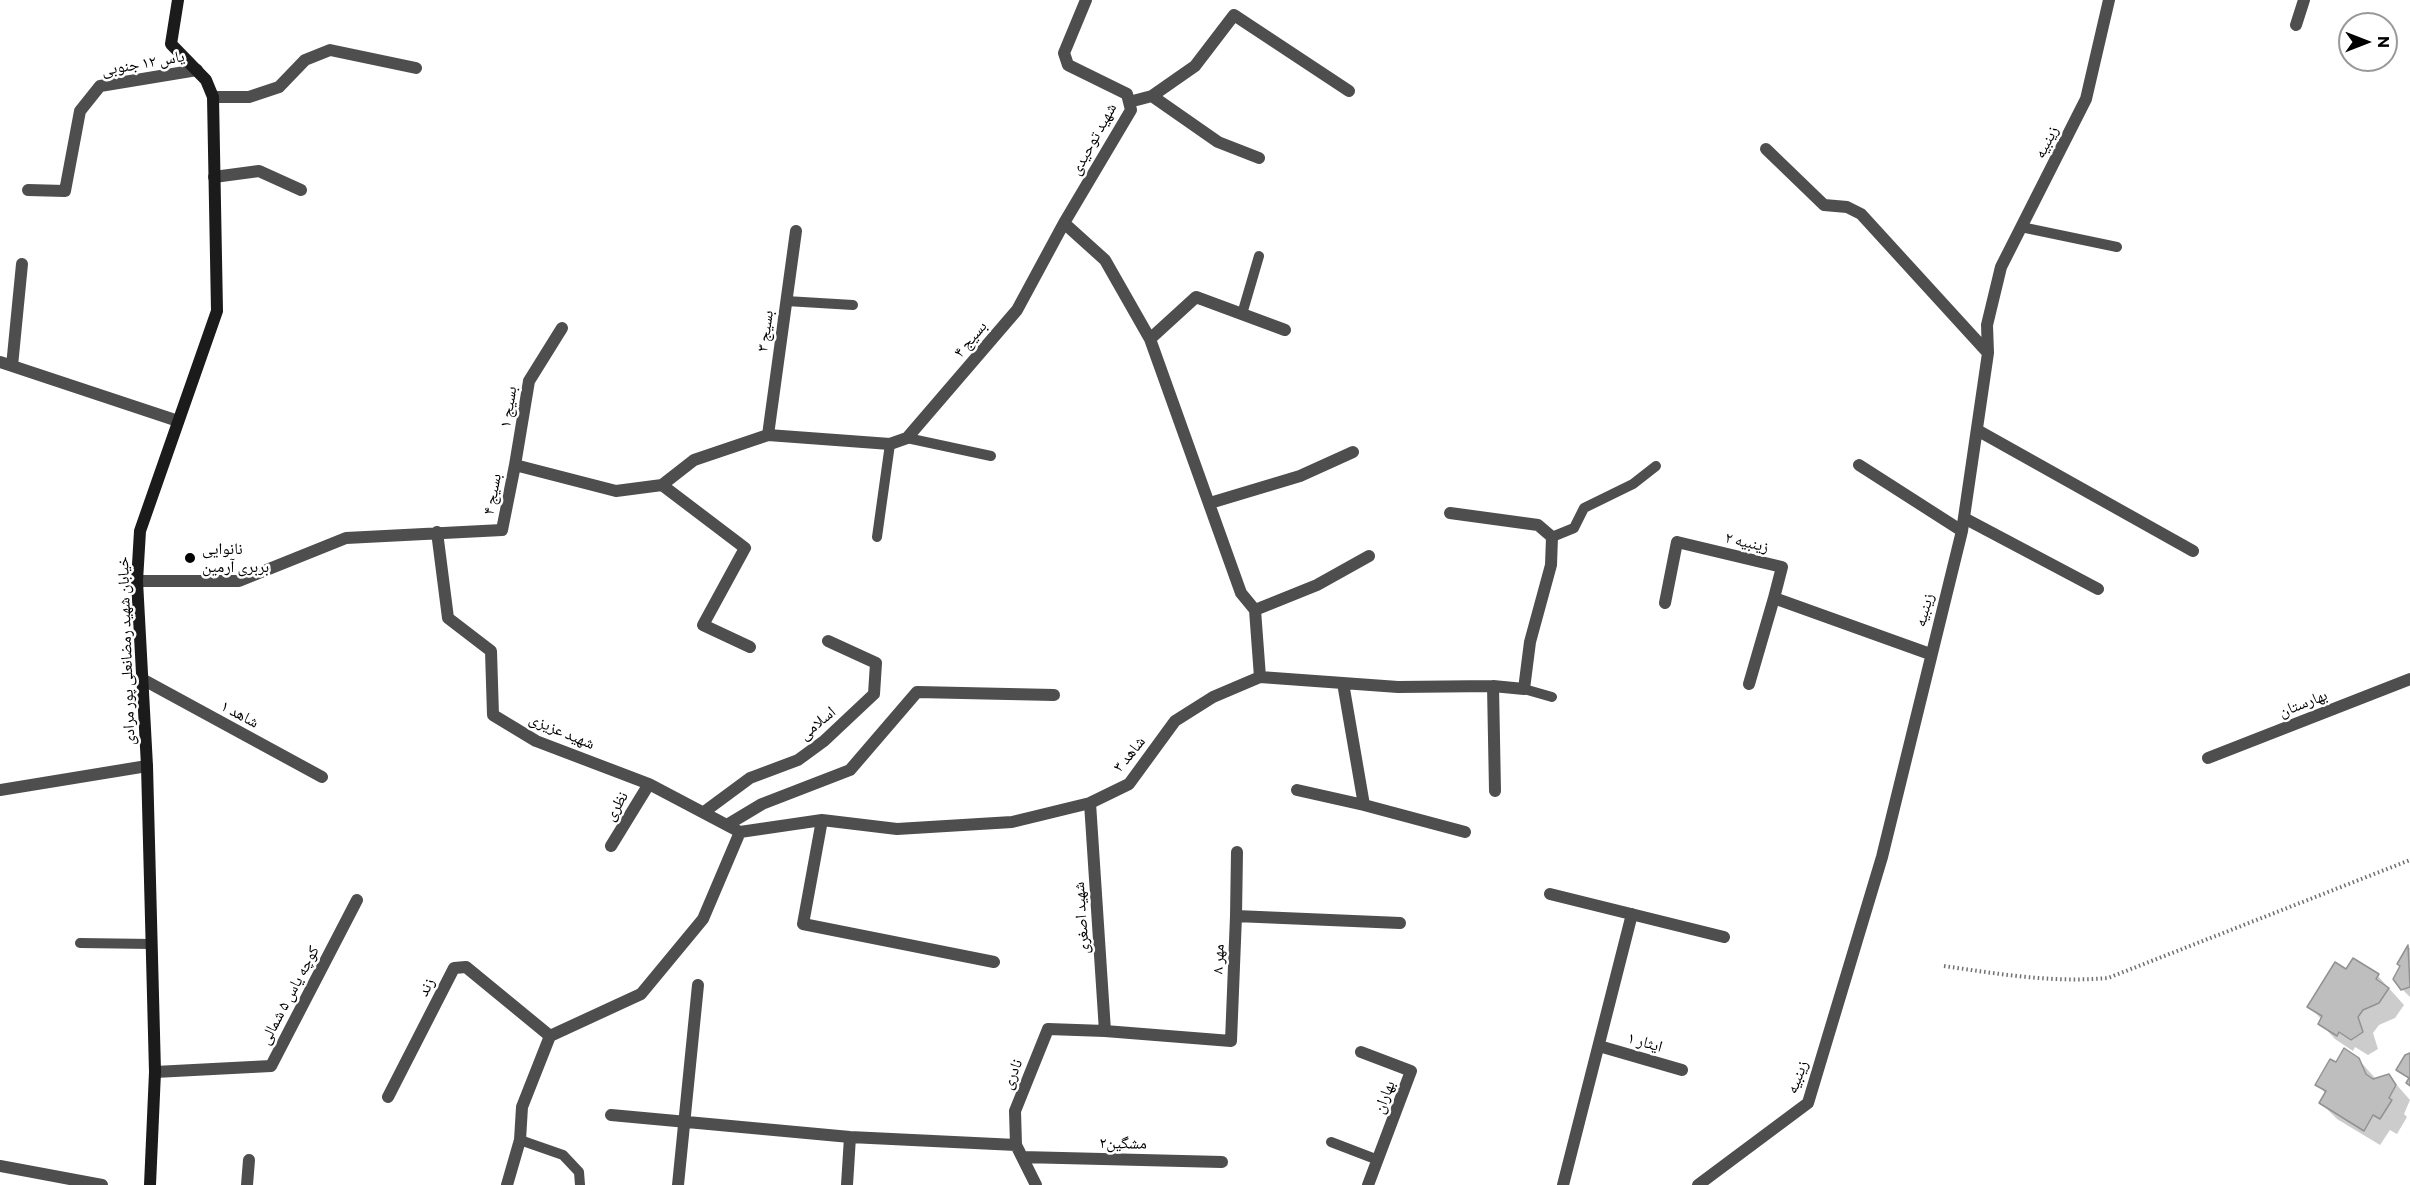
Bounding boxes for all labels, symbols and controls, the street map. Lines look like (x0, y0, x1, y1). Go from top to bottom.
north arrow (2338, 12, 2398, 72)
text: N (2375, 36, 2394, 48)
street label: یاس ۱۲ جنوبی (100, 46, 186, 80)
street label: شهید توحیدی (1065, 100, 1121, 178)
street label: زینبیه (2030, 122, 2062, 162)
street label: بسیج ۳ (753, 309, 777, 353)
street label: بسیج ۴ (949, 317, 991, 361)
street label: بسیج ۱ (495, 385, 521, 429)
street label: بسیج ۴ (479, 472, 505, 516)
street label: زینبیه ۲ (1723, 528, 1771, 556)
place label: نانوایی بربری آرمین (202, 539, 269, 577)
marker: نانوایی بربری آرمین (183, 551, 197, 565)
street label: خیابان شهید رمضانعلی پور مرادی (113, 556, 139, 746)
street label: زینبیه (1910, 591, 1938, 629)
street label: بهارستان (2276, 685, 2330, 721)
street label: شاهد ۱ (218, 696, 262, 732)
street label: اسلامی (795, 702, 839, 744)
street label: شهید عزیزی (526, 709, 598, 753)
street label: شاهد ۳ (1109, 732, 1149, 776)
street label: نظری (600, 788, 632, 824)
street label: شهید اصغری (1069, 881, 1093, 955)
street label: کوچه یاس ۵ شمالی (255, 942, 323, 1048)
street label: مهر ۸ (1208, 944, 1228, 974)
street label: زند (413, 975, 439, 999)
street label: ایثار ۱ (1625, 1028, 1665, 1056)
street label: نادری (997, 1056, 1027, 1092)
street label: زینبیه (1782, 1058, 1812, 1096)
street label: بهاران (1369, 1078, 1399, 1116)
street label: مشگین۲ (1099, 1133, 1147, 1153)

